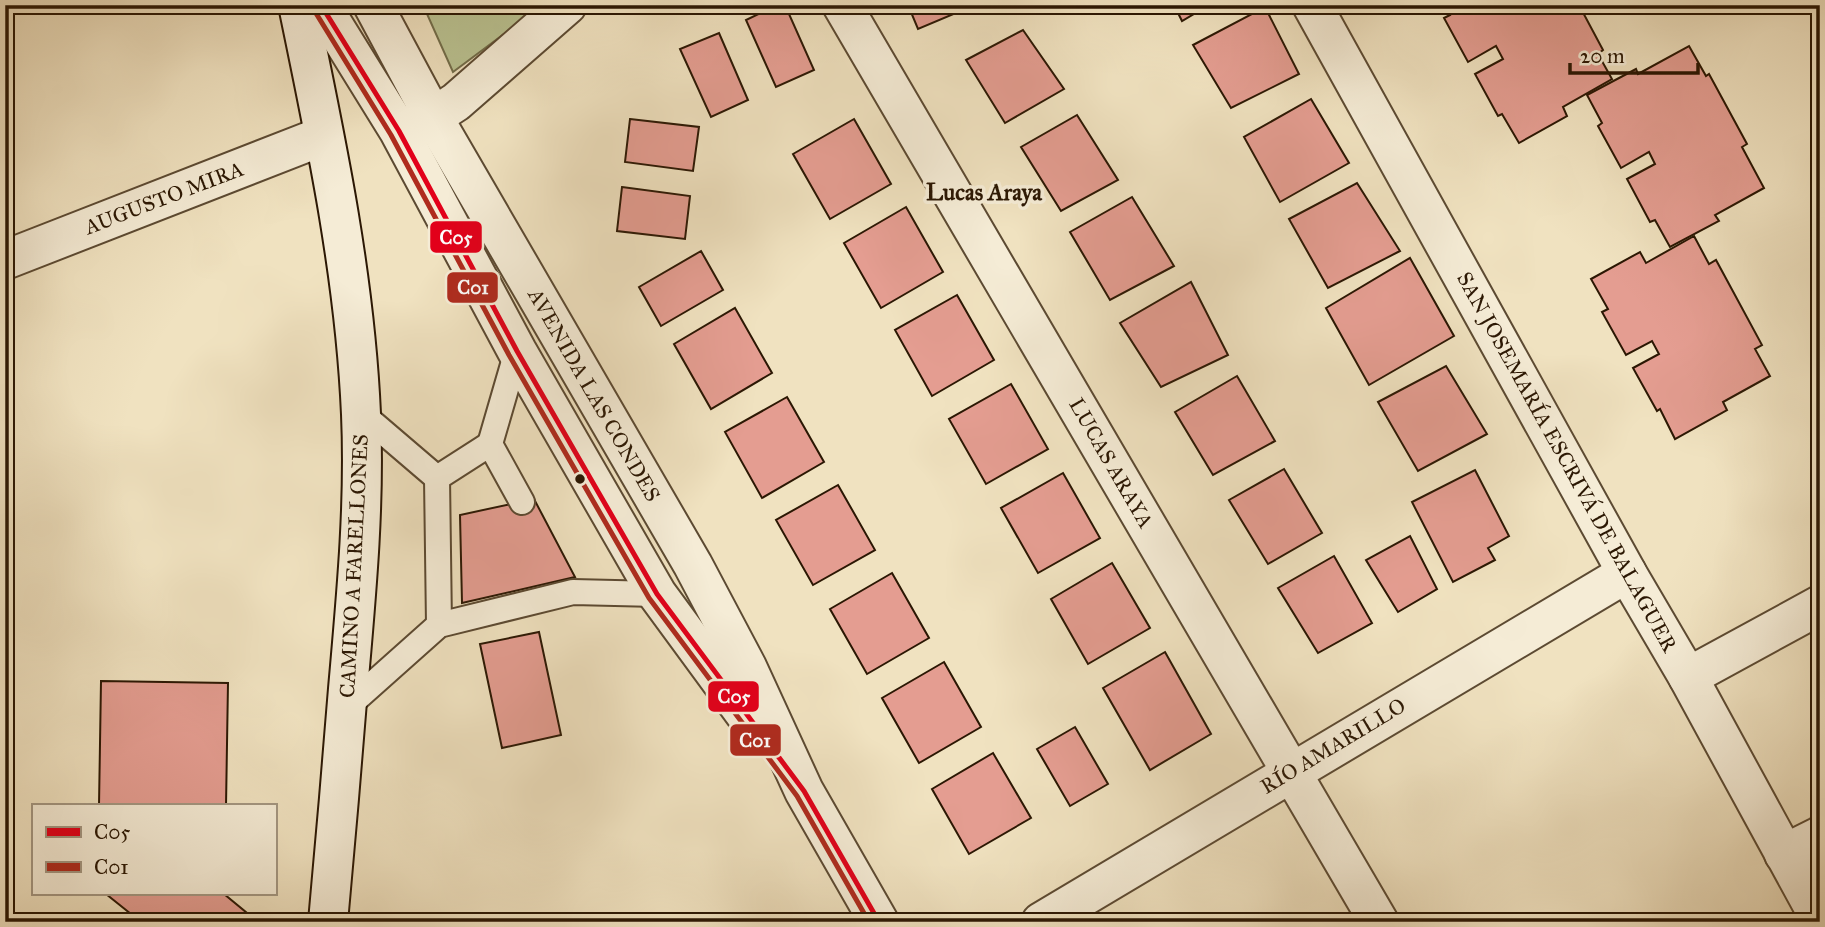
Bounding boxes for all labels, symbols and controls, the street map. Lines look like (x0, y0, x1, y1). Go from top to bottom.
scale bar (1570, 32, 1697, 76)
text: 20 m (1580, 43, 1625, 69)
street label: AUGUSTO MIRA (80, 156, 247, 241)
district label: Lucas Araya (926, 178, 1043, 207)
line badge: C05 (429, 220, 483, 254)
text: C05 (440, 226, 473, 249)
street label: SAN JOSEMARÍA ESCRIVÁ DE BALAGUER (1451, 267, 1684, 658)
line badge: C01 (446, 271, 499, 304)
text: C01 (457, 276, 489, 299)
street label: AVENIDA LAS CONDES (522, 283, 666, 506)
street label: LUCAS ARAYA (1063, 393, 1159, 533)
street label: CAMINO A FARELLONES (334, 433, 374, 699)
unlabelled marker (573, 472, 587, 486)
line badge: C05 (707, 680, 760, 713)
text: C05 (718, 685, 751, 708)
street label: RÍO AMARILLO (1255, 692, 1410, 800)
line badge: C01 (729, 723, 782, 757)
text: C01 (739, 729, 771, 752)
legend (32, 804, 276, 895)
text: C05 (94, 819, 131, 845)
text: C01 (94, 854, 129, 880)

